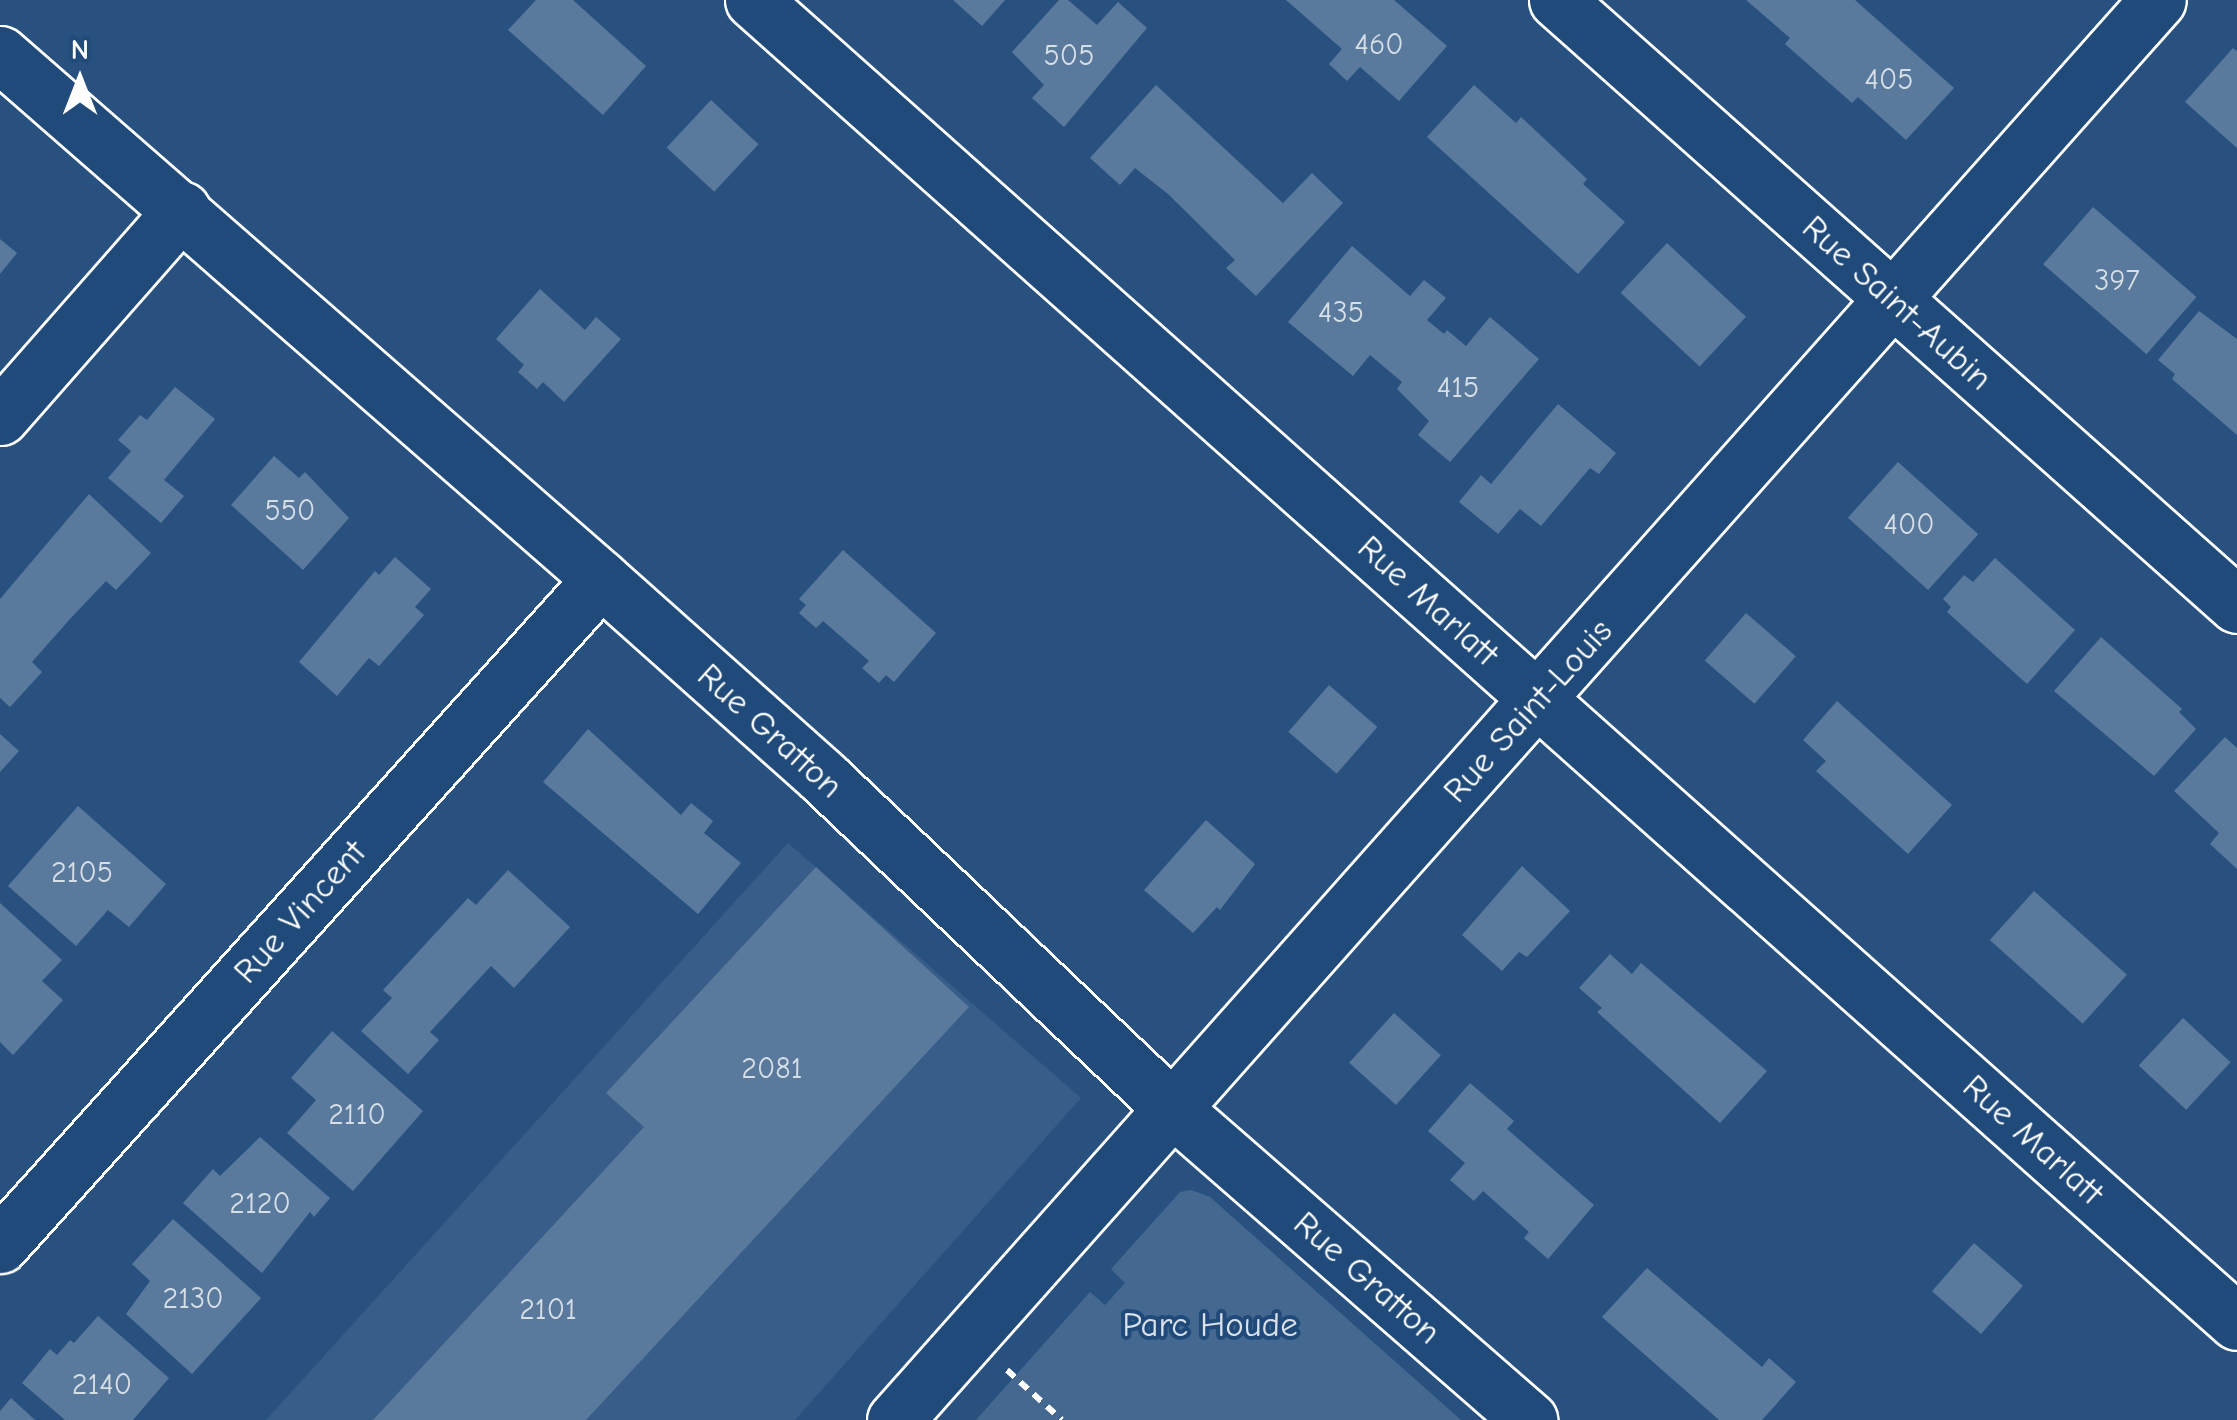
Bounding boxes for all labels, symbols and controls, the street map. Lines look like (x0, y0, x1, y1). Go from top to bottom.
house number: 460 (1354, 27, 1404, 63)
north arrow (30, 30, 130, 130)
text: N (71, 34, 89, 66)
house number: 505 (1044, 38, 1094, 74)
house number: 405 (1864, 62, 1914, 98)
street label: Rue Saint-Aubin (1793, 207, 2001, 399)
house number: 397 (2094, 263, 2140, 299)
house number: 435 (1318, 295, 1364, 331)
house number: 415 (1437, 370, 1479, 406)
house number: 550 (265, 493, 315, 529)
house number: 400 (1883, 507, 1935, 543)
street label: Rue Marlatt (1349, 527, 1507, 675)
street label: Rue Saint-Louis (1435, 611, 1621, 811)
street label: Rue Gratton (689, 655, 851, 807)
street label: Rue Vincent (225, 832, 375, 992)
house number: 2105 (51, 855, 113, 891)
house number: 2081 (741, 1051, 803, 1087)
street label: Rue Marlatt (1954, 1066, 2112, 1214)
house number: 2110 (328, 1097, 386, 1133)
house number: 2120 (229, 1186, 291, 1222)
street label: Rue Gratton (1285, 1203, 1449, 1353)
house number: 2130 (162, 1281, 224, 1317)
house number: 2101 (519, 1292, 577, 1328)
park label: Parc Houde (1122, 1304, 1298, 1346)
house number: 2140 (72, 1367, 132, 1403)

